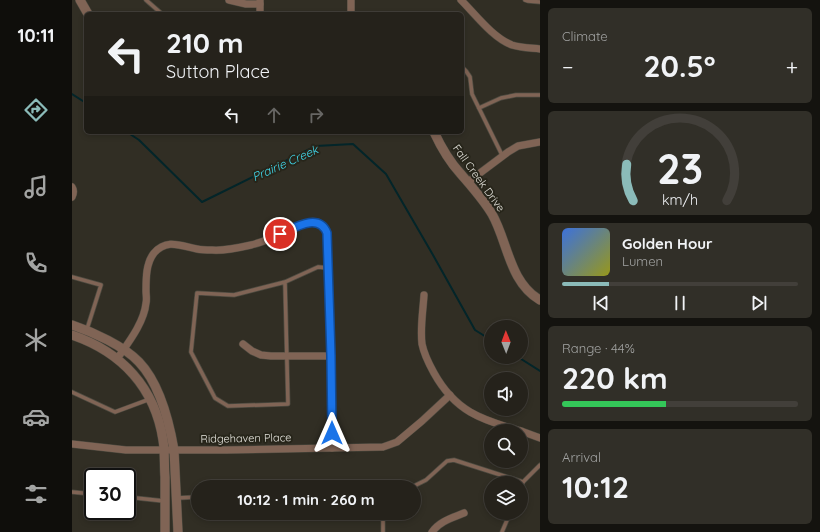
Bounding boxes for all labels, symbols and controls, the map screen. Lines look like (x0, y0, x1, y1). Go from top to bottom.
text: 10:11 (18, 24, 54, 47)
text: 210 m (166, 25, 244, 60)
icon: left (100, 28, 152, 80)
text: Climate (562, 28, 608, 44)
text: 20.5° (644, 47, 716, 85)
text: − (562, 53, 573, 81)
text: + (786, 53, 798, 81)
text: Sutton Place (166, 60, 270, 83)
icon: directions (22, 96, 50, 124)
icon: left (221, 104, 243, 126)
icon: ahead (263, 104, 285, 126)
icon: right (305, 104, 327, 126)
water label: Prairie Creek (250, 141, 322, 184)
street label: Fall Creek Drive (450, 142, 508, 214)
text: 23 (657, 142, 703, 194)
icon: music (22, 173, 50, 201)
text: km/h (662, 191, 698, 209)
pin (263, 217, 297, 251)
icon: arrive (269, 223, 291, 245)
text: Golden Hour (622, 234, 713, 253)
icon: phone (22, 249, 50, 277)
text: Lumen (622, 253, 663, 269)
icon: previous (590, 292, 612, 314)
icon: pause (669, 292, 691, 314)
icon: next (748, 292, 770, 314)
north arrow (484, 320, 528, 364)
map controls (484, 320, 528, 520)
icon: climate (22, 326, 50, 354)
text: Range · 44% (562, 340, 635, 356)
text: 220 km (562, 359, 668, 397)
button: sound (484, 372, 528, 416)
icon: car (22, 403, 50, 431)
position arrow (311, 412, 353, 454)
button: search (484, 424, 528, 468)
street label: Ridgehaven Place (200, 430, 292, 446)
text: Arrival (562, 449, 601, 465)
speed limit sign: 30 (84, 468, 136, 520)
text: 10:12 (562, 468, 629, 506)
button: layers (484, 476, 528, 520)
icon: filters (22, 480, 50, 508)
text: 10:12 · 1 min · 260 m (237, 490, 375, 509)

